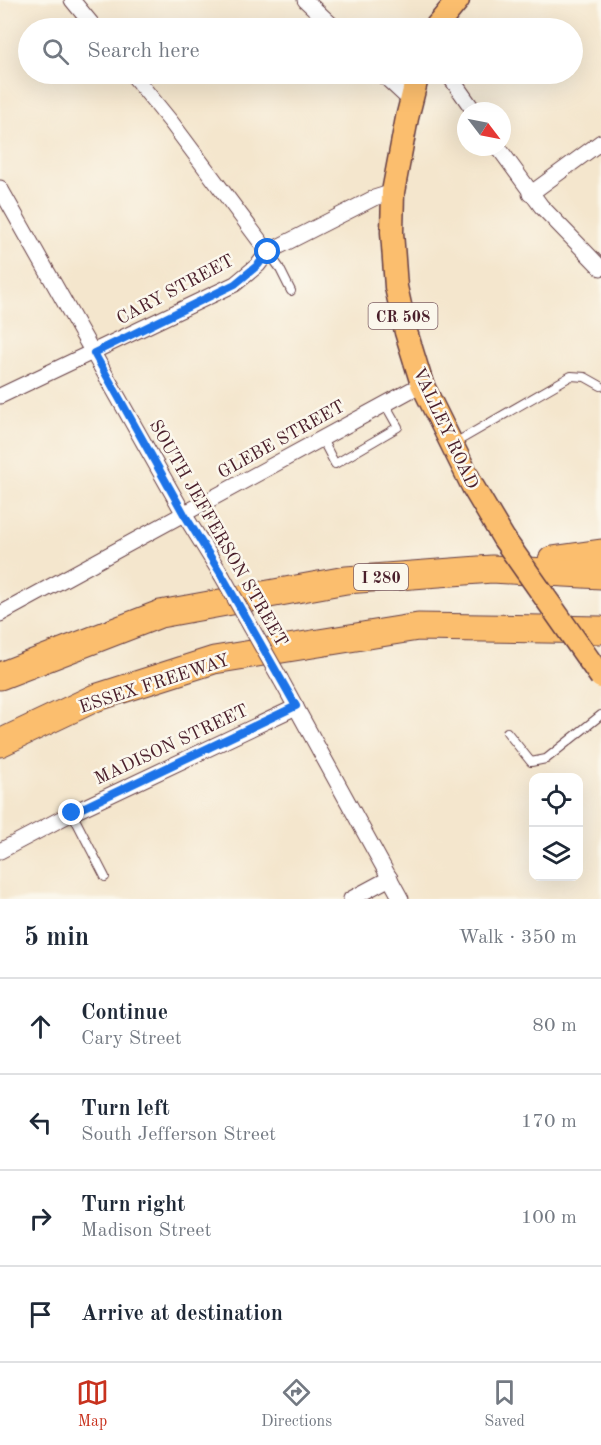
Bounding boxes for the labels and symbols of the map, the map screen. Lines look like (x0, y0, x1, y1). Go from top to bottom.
north arrow (457, 102, 511, 156)
route start (254, 238, 280, 264)
street label: CARY STREET (114, 251, 237, 328)
road number: CR 508 (368, 303, 438, 329)
street label: VALLEY ROAD (409, 365, 481, 492)
street label: GLEBE STREET (215, 398, 348, 482)
street label: SOUTH JEFFERSON STREET (146, 417, 291, 650)
road number: I 280 (354, 564, 408, 590)
street label: ESSEX FREEWAY (77, 651, 232, 717)
street label: MADISON STREET (92, 701, 251, 788)
route end (58, 799, 84, 825)

